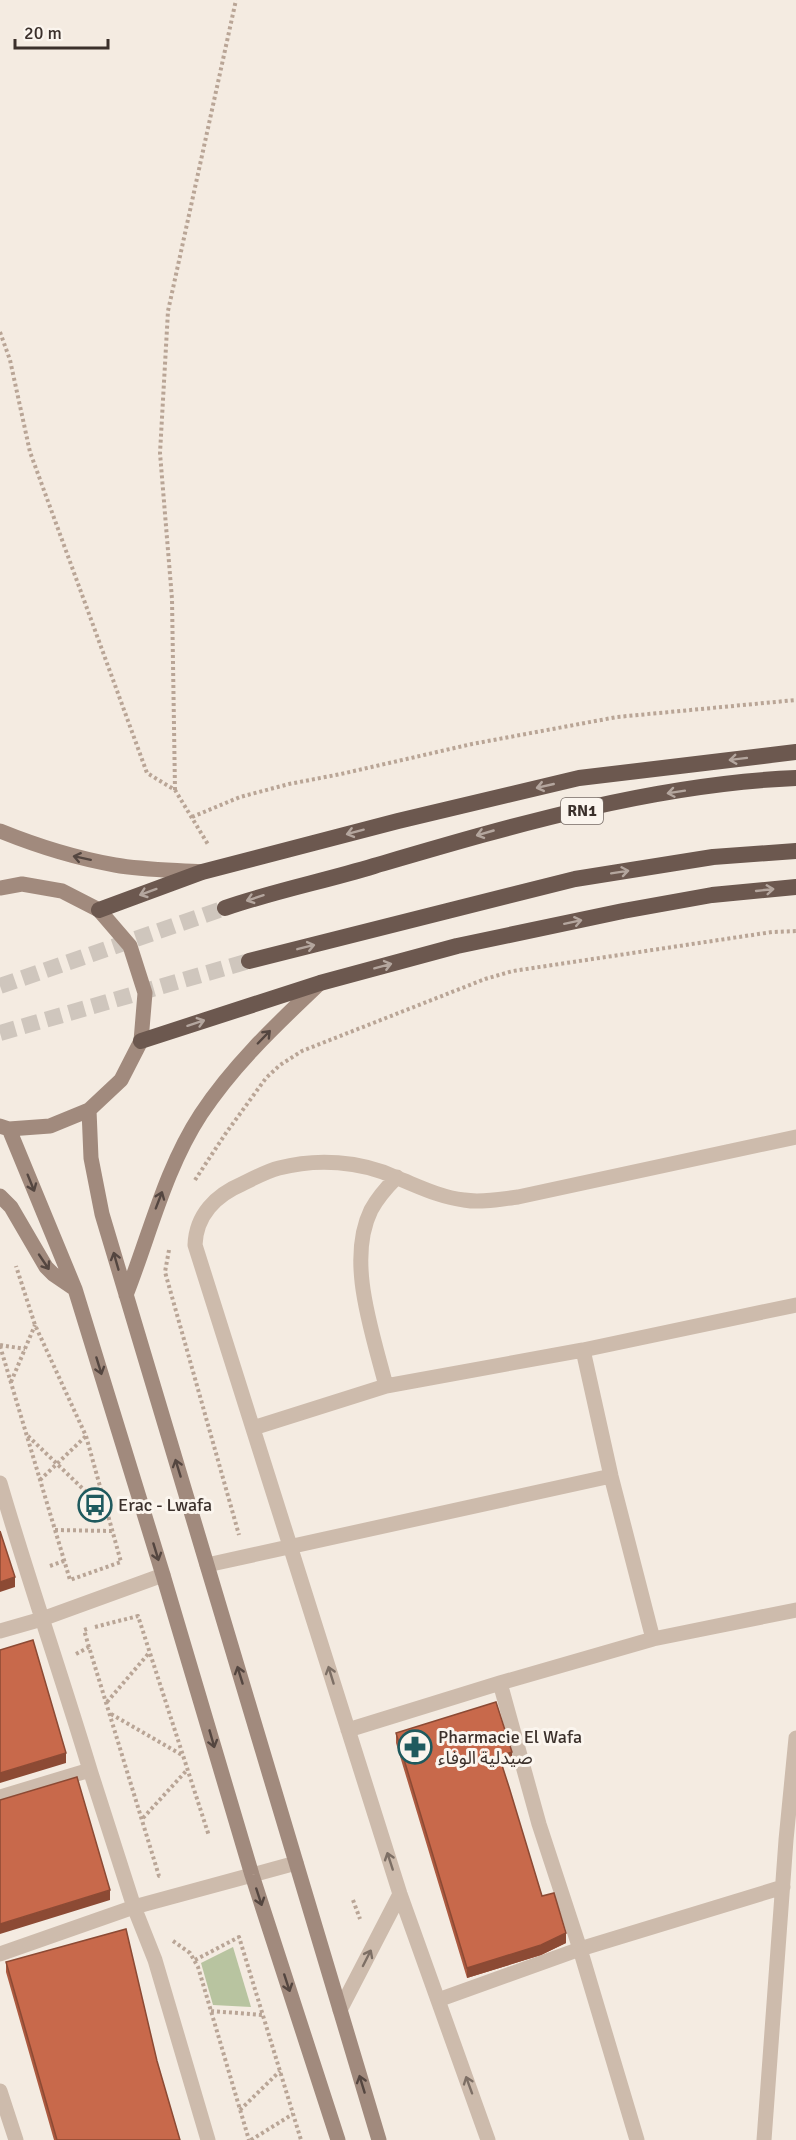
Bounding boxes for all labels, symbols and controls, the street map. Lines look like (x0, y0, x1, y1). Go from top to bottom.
scale bar (15, 12, 108, 50)
text: 20 m (24, 22, 62, 44)
one-way arrow (729, 754, 748, 765)
one-way arrow (536, 781, 555, 793)
one-way arrow (666, 786, 686, 797)
road number: RN1 (561, 798, 603, 824)
one-way arrow (346, 827, 365, 838)
one-way arrow (476, 828, 495, 840)
one-way arrow (72, 852, 92, 863)
one-way arrow (609, 866, 629, 877)
one-way arrow (754, 884, 774, 895)
one-way arrow (139, 887, 158, 898)
one-way arrow (246, 893, 264, 904)
one-way arrow (563, 915, 582, 927)
one-way arrow (296, 941, 315, 952)
one-way arrow (373, 960, 392, 971)
one-way arrow (186, 1016, 205, 1027)
one-way arrow (256, 1030, 271, 1045)
one-way arrow (26, 1173, 37, 1192)
one-way arrow (155, 1191, 166, 1210)
one-way arrow (110, 1252, 121, 1271)
one-way arrow (38, 1253, 50, 1269)
one-way arrow (94, 1356, 105, 1375)
one-way arrow (172, 1459, 183, 1478)
bus stop icon: Erac - Lwafa (77, 1487, 113, 1523)
place label: Erac - Lwafa (118, 1494, 212, 1516)
one-way arrow (151, 1542, 162, 1561)
one-way arrow (234, 1666, 245, 1685)
one-way arrow (325, 1666, 336, 1685)
place label: Pharmacie El Wafa صيدلية الوفاء (438, 1726, 582, 1769)
one-way arrow (207, 1729, 218, 1748)
pharmacy icon: Pharmacie El Wafa صيدلية الوفاء (397, 1729, 433, 1765)
one-way arrow (384, 1852, 395, 1871)
one-way arrow (254, 1887, 265, 1906)
one-way arrow (361, 1950, 373, 1967)
one-way arrow (282, 1973, 293, 1992)
one-way arrow (356, 2075, 367, 2094)
one-way arrow (462, 2076, 473, 2095)

